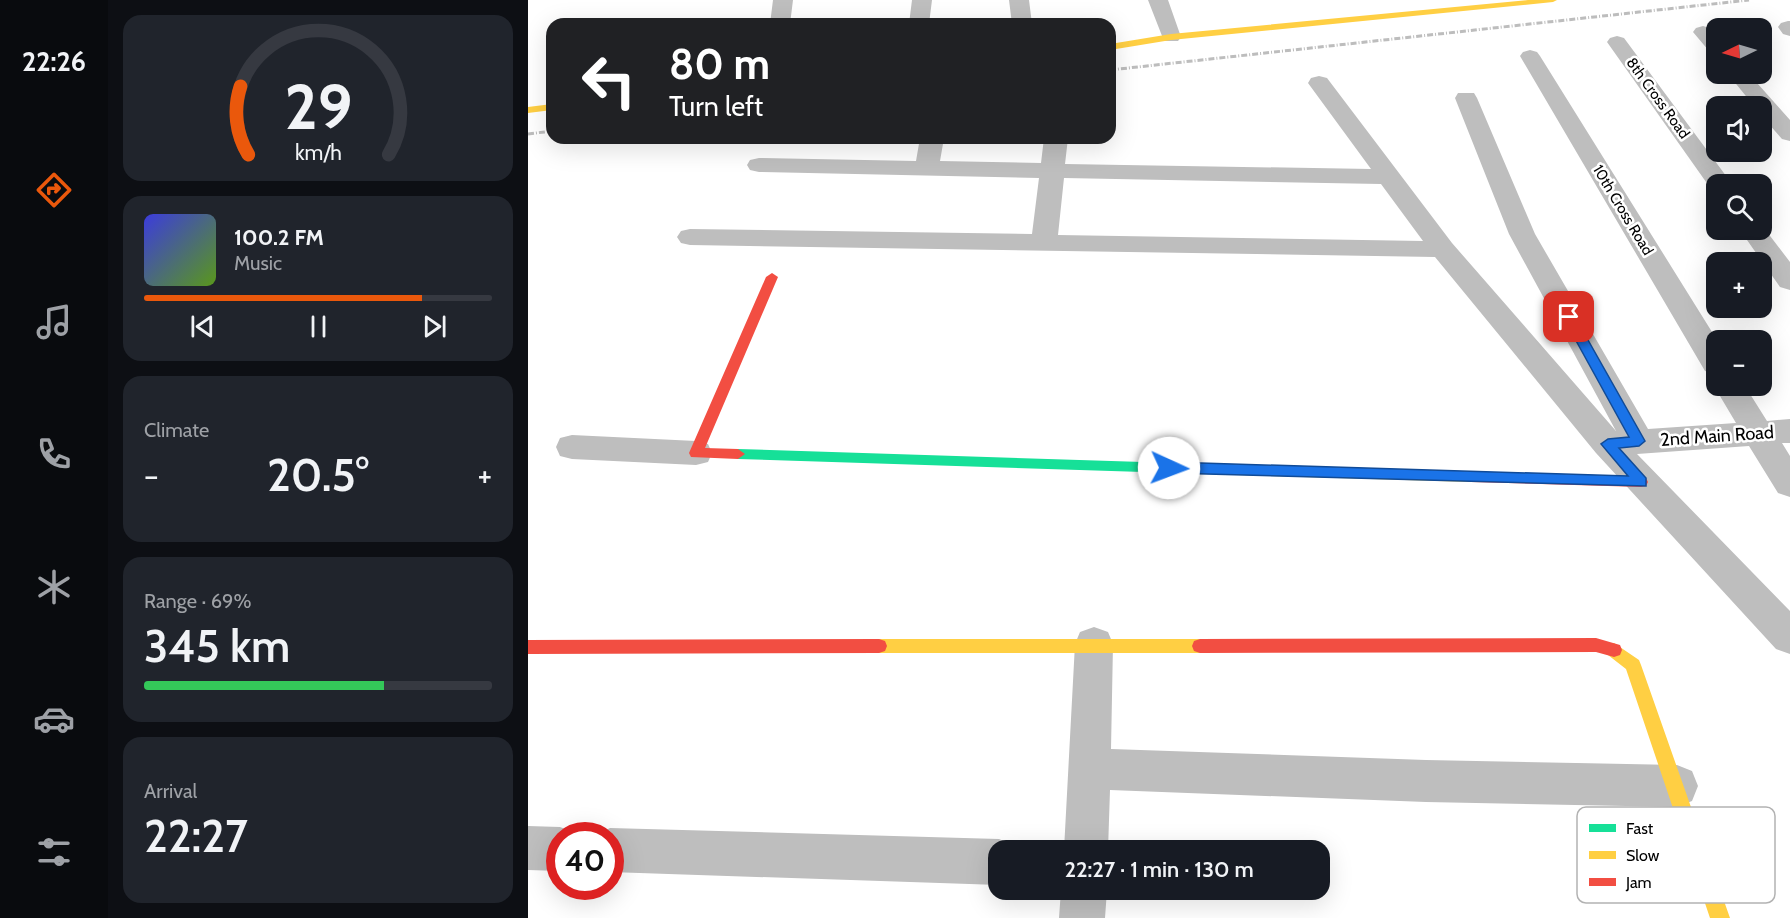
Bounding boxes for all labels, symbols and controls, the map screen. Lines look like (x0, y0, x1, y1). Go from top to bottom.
north arrow (1706, 18, 1772, 84)
map controls (1706, 18, 1772, 396)
text: 80 m (669, 38, 770, 90)
icon: left (570, 42, 648, 120)
text: 22:26 (22, 45, 86, 78)
street label: 8th Cross Road (1623, 54, 1693, 142)
text: 29 (284, 69, 352, 145)
text: Turn left (669, 90, 763, 123)
button: sound (1706, 96, 1772, 162)
text: km/h (295, 139, 341, 165)
street label: 10th Cross Road (1589, 162, 1657, 258)
icon: directions (33, 169, 75, 211)
button: search (1706, 174, 1772, 240)
text: 100.2 FM (234, 224, 324, 251)
text: Music (234, 251, 282, 275)
button: + (1706, 252, 1772, 318)
pin (1543, 291, 1594, 342)
icon: arrive (1552, 300, 1585, 333)
icon: music (33, 301, 75, 343)
icon: previous (186, 310, 219, 343)
icon: pause (302, 310, 335, 343)
icon: next (418, 310, 451, 343)
button: − (1706, 330, 1772, 396)
text: Climate (144, 418, 209, 442)
street label: 2nd Main Road (1660, 421, 1774, 451)
icon: phone (33, 433, 75, 475)
position arrow (1137, 436, 1201, 500)
text: 20.5° (267, 448, 369, 502)
text: − (144, 455, 159, 495)
text: + (477, 455, 492, 495)
icon: climate (33, 566, 75, 608)
text: Range · 69% (144, 589, 251, 613)
text: 345 km (144, 619, 290, 673)
icon: car (33, 698, 75, 740)
text: Arrival (144, 779, 197, 803)
legend (1577, 807, 1775, 903)
text: 22:27 (144, 809, 248, 863)
text: Fast (1626, 819, 1654, 838)
speed limit sign: 40 (546, 822, 624, 900)
icon: filters (33, 831, 75, 873)
text: Slow (1626, 846, 1660, 865)
text: 22:27 · 1 min · 130 m (1064, 856, 1254, 883)
text: Jam (1625, 873, 1652, 892)

